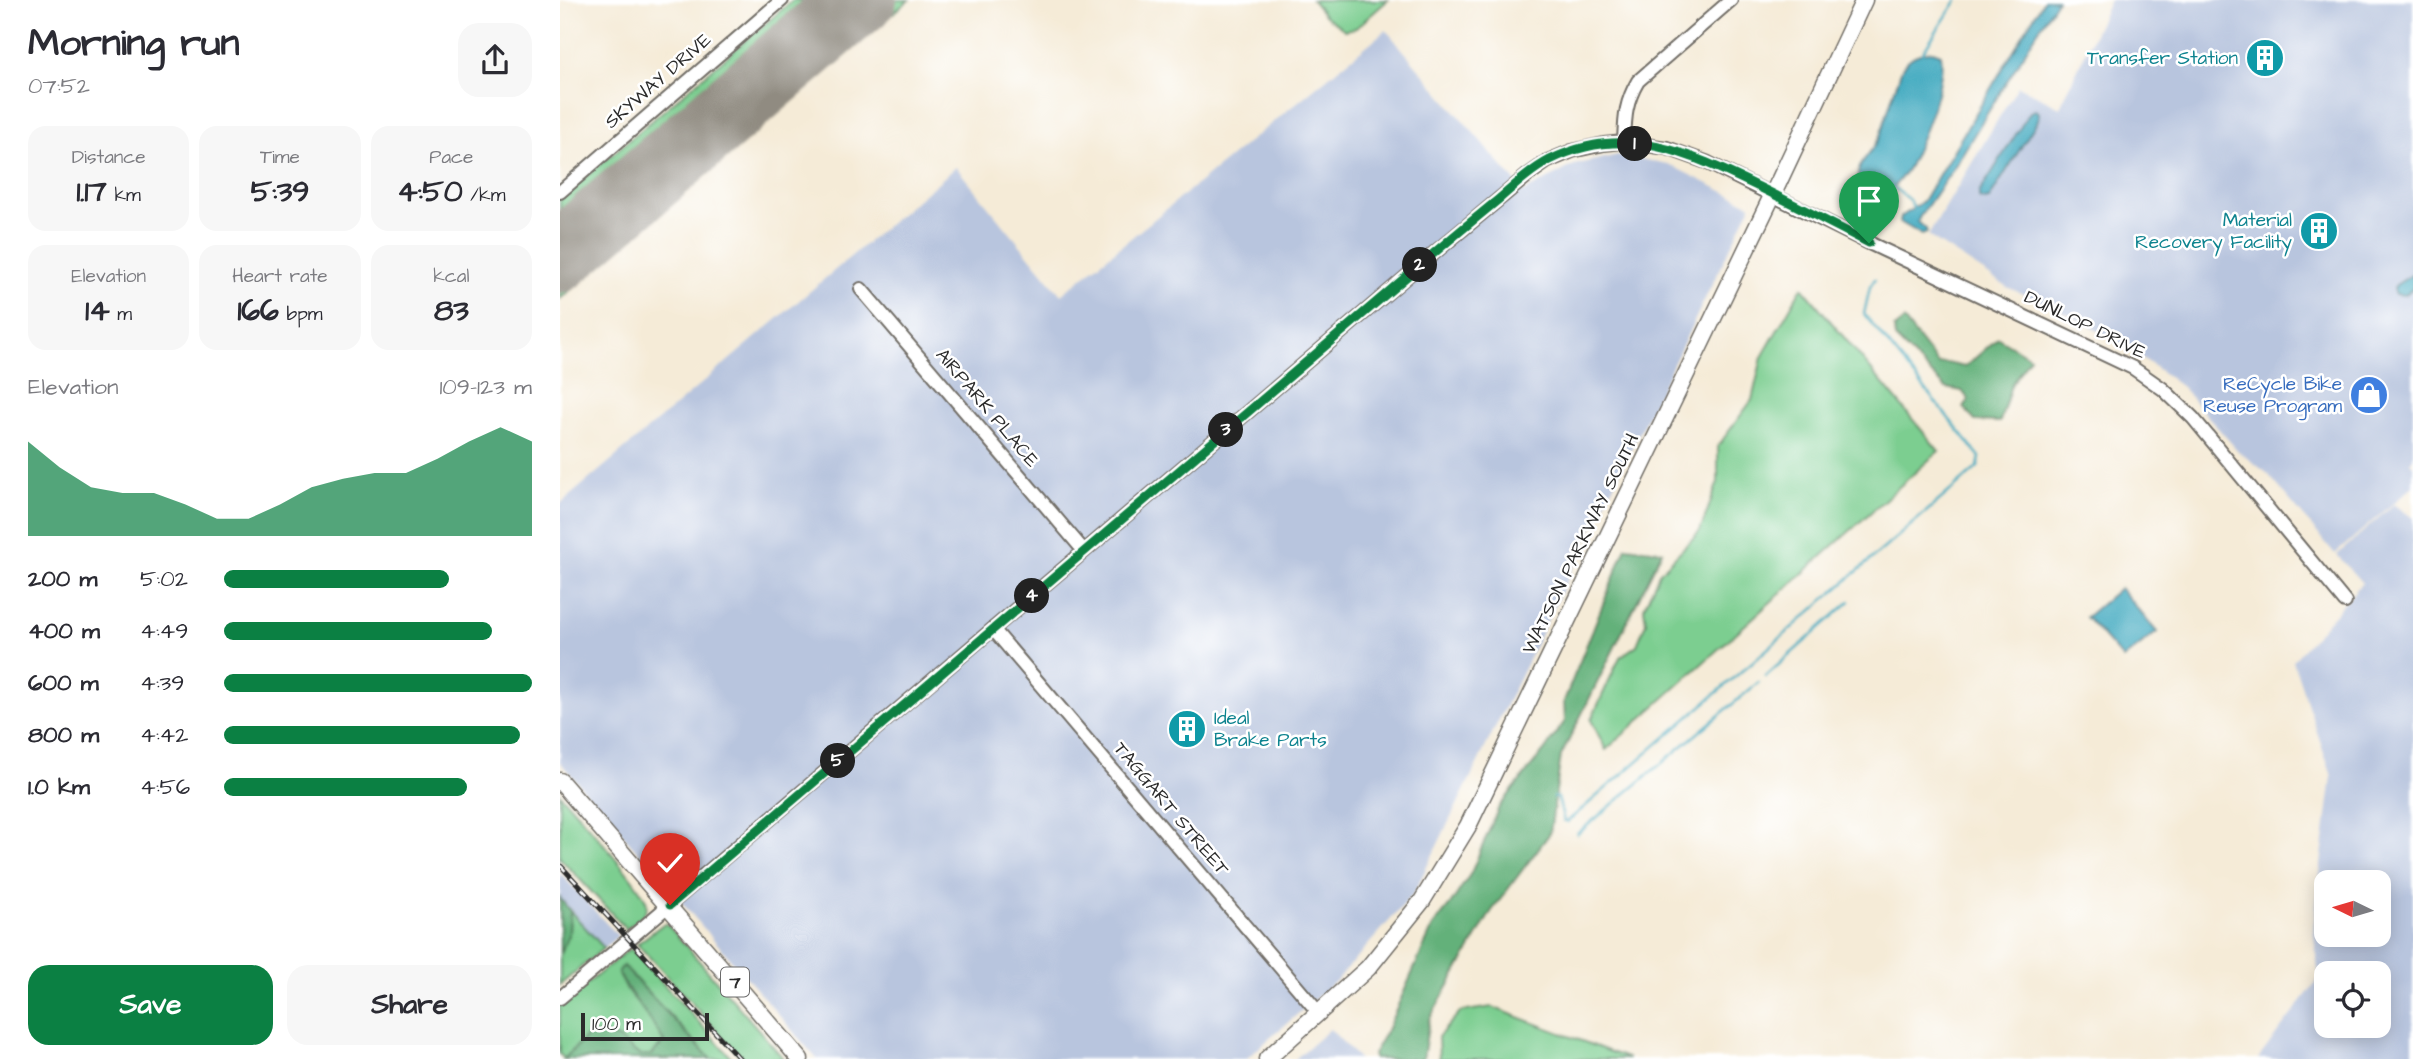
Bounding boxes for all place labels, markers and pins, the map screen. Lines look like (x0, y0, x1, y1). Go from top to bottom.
building icon: Transfer Station (2244, 37, 2286, 79)
place label: Transfer Station (2087, 45, 2238, 72)
pin: 1 (1618, 127, 1652, 162)
pin (1839, 171, 1899, 243)
place label: Material Recovery Facility (2135, 207, 2293, 257)
building icon: Material Recovery Facility (2298, 210, 2340, 252)
pin: 2 (1402, 247, 1438, 282)
place label: ReCycle Bike Reuse Program (2203, 371, 2342, 421)
shop icon: ReCycle Bike Reuse Program (2348, 374, 2390, 416)
pin: 3 (1208, 412, 1244, 448)
pin: 4 (1014, 578, 1050, 614)
place label: Ideal Brake Parts (1214, 705, 1327, 754)
building icon: Ideal Brake Parts (1166, 708, 1208, 750)
pin: 5 (820, 744, 856, 778)
pin (640, 833, 700, 905)

